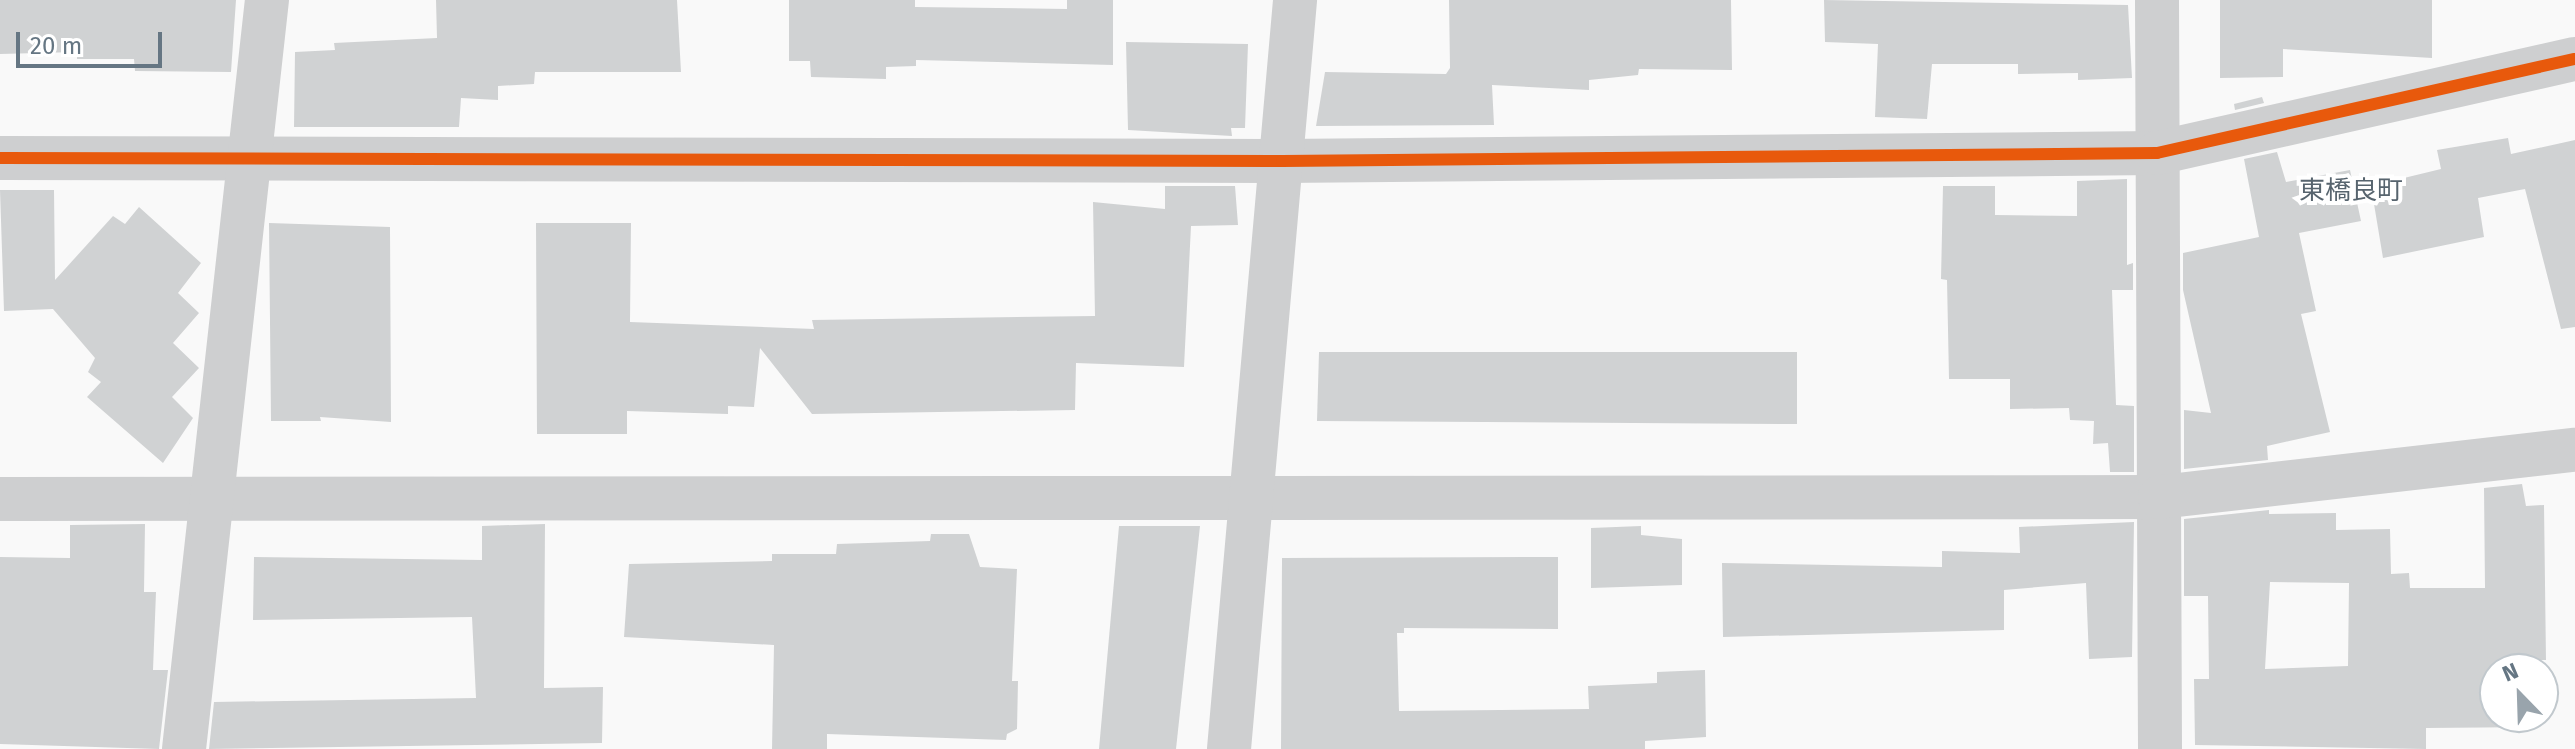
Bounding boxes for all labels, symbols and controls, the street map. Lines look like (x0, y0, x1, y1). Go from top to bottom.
scale bar (20, 16, 166, 66)
text: 20 m (30, 32, 82, 60)
district label: 東橋良町 (2299, 175, 2403, 207)
north arrow (2479, 653, 2559, 733)
text: N (2498, 657, 2522, 688)

